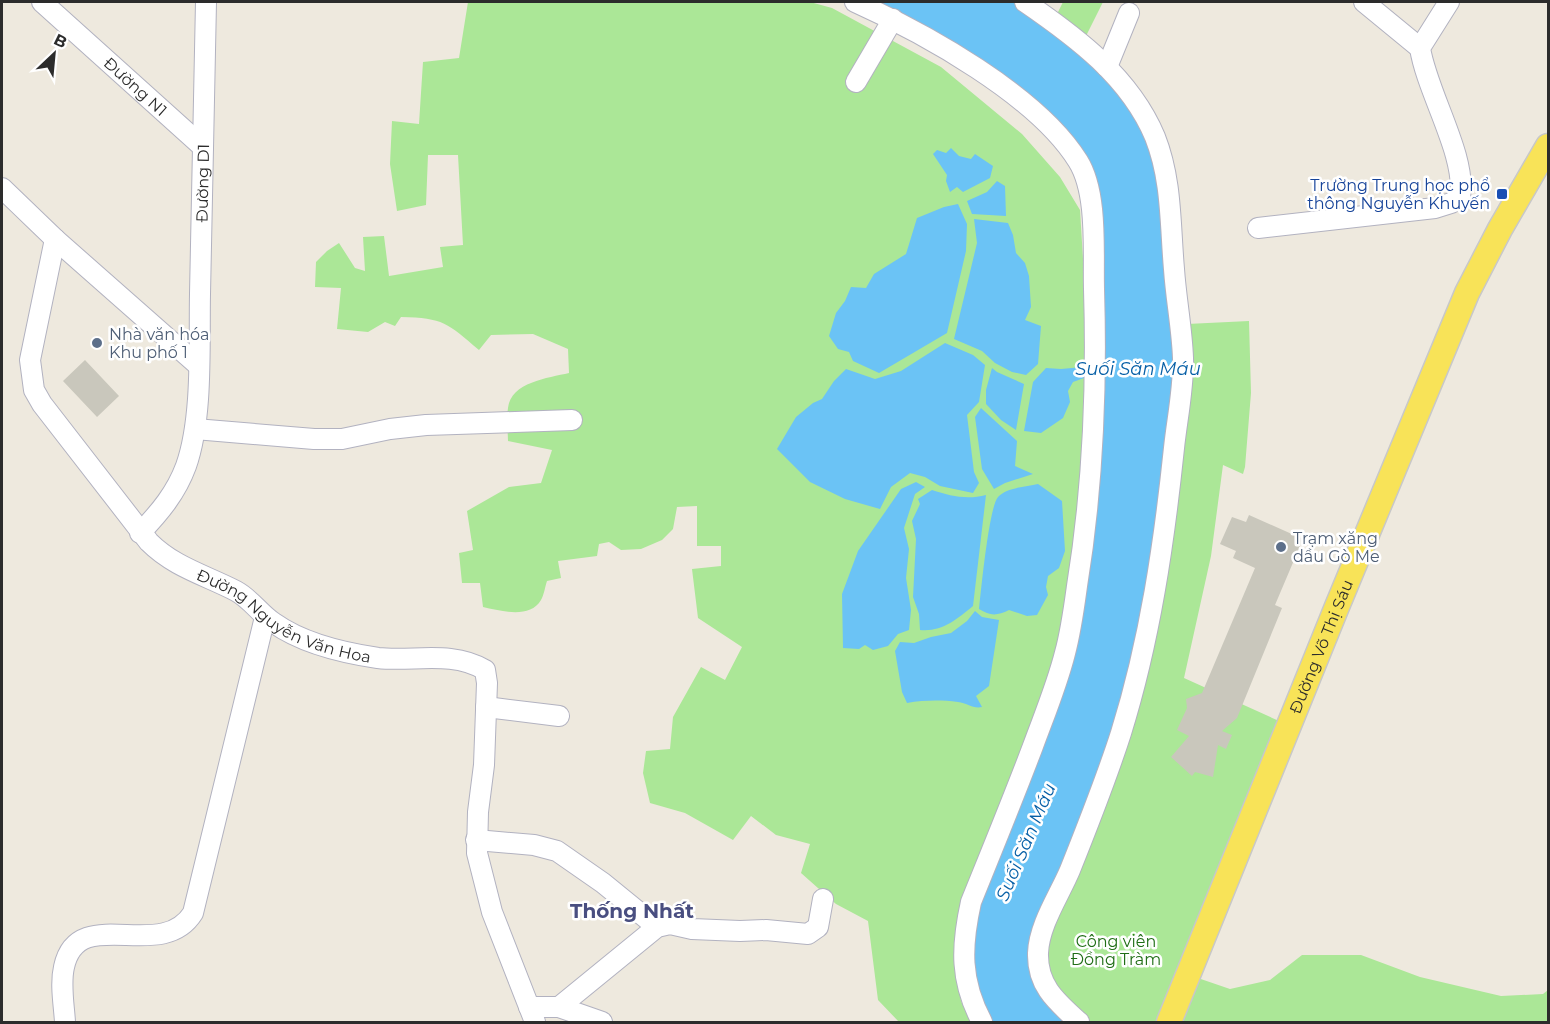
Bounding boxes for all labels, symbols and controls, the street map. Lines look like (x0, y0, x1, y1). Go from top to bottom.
north arrow (24, 24, 84, 84)
text: B (51, 30, 70, 52)
street label: Đường N1 (100, 53, 171, 120)
street label: Đường D1 (192, 144, 213, 223)
place label: Trường Trung học phổ thông Nguyễn Khuyến (1307, 176, 1490, 213)
marker: Trường Trung học phổ thông Nguyễn Khuyến (1495, 187, 1509, 201)
place label: Nhà văn hóa Khu phố 1 (109, 325, 210, 362)
marker: Nhà văn hóa Khu phố 1 (90, 336, 104, 350)
water label: Suối Săn Máu (1075, 358, 1201, 380)
place label: Trạm xăng dầu Gò Me (1293, 529, 1380, 566)
marker: Trạm xăng dầu Gò Me (1274, 540, 1288, 554)
street label: Đường Nguyễn Văn Hoa (194, 565, 372, 667)
street label: Đường Võ Thị Sáu (1286, 577, 1357, 717)
water label: Suối Săn Máu (991, 780, 1061, 904)
district label: Thống Nhất (570, 899, 694, 923)
park label: Công viên Đồng Tràm (1071, 932, 1161, 969)

